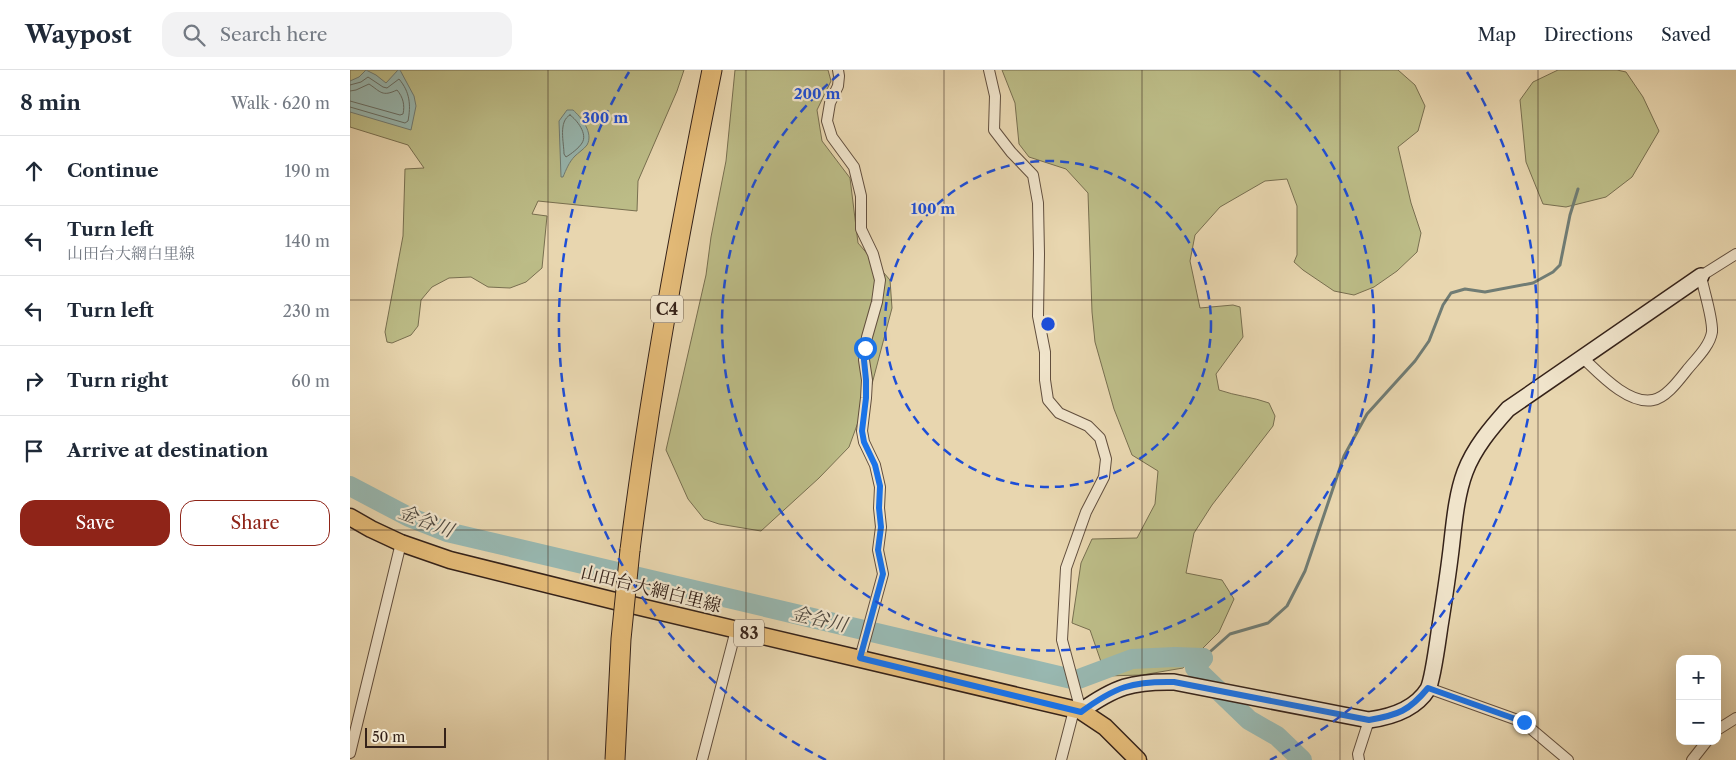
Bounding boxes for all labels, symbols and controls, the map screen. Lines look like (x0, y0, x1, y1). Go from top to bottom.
search box (162, 12, 512, 57)
text: Waypost (25, 20, 132, 49)
icon: search (180, 21, 208, 49)
text: Search here (220, 23, 327, 46)
text: Map (1477, 24, 1516, 46)
text: Directions (1544, 24, 1633, 46)
text: Saved (1661, 24, 1711, 46)
text: 200 m (794, 84, 840, 103)
text: 8 min (20, 90, 81, 115)
text: Walk · 620 m (231, 93, 330, 113)
text: 300 m (582, 108, 628, 127)
icon: ahead (20, 157, 48, 185)
text: Continue (67, 159, 159, 182)
text: 190 m (285, 161, 330, 181)
text: 100 m (911, 199, 955, 218)
text: Turn left (67, 218, 154, 241)
icon: left (20, 227, 48, 255)
text: 140 m (285, 231, 330, 251)
text: 山田台大網白里線 (67, 243, 195, 263)
road number: C4 (651, 295, 683, 322)
icon: left (20, 297, 48, 325)
text: Turn left (67, 299, 154, 322)
text: 230 m (283, 301, 330, 321)
centre of rings (1039, 315, 1057, 333)
route start (854, 337, 877, 360)
icon: right (20, 367, 48, 395)
text: Turn right (67, 369, 168, 392)
text: 60 m (291, 371, 330, 391)
icon: arrive (20, 437, 48, 465)
text: Arrive at destination (67, 439, 268, 462)
button: Save (20, 500, 170, 546)
button: Share (180, 500, 330, 546)
water label: 金谷川 (395, 500, 459, 543)
street label: 山田台大網白里線 (578, 561, 724, 617)
water label: 金谷川 (789, 601, 851, 637)
road number: 83 (734, 620, 764, 646)
map controls (1676, 655, 1721, 745)
button: + (1676, 655, 1721, 700)
button: − (1676, 700, 1721, 745)
route end (1513, 711, 1536, 734)
scale bar (365, 725, 446, 748)
text: 50 m (372, 728, 405, 746)

